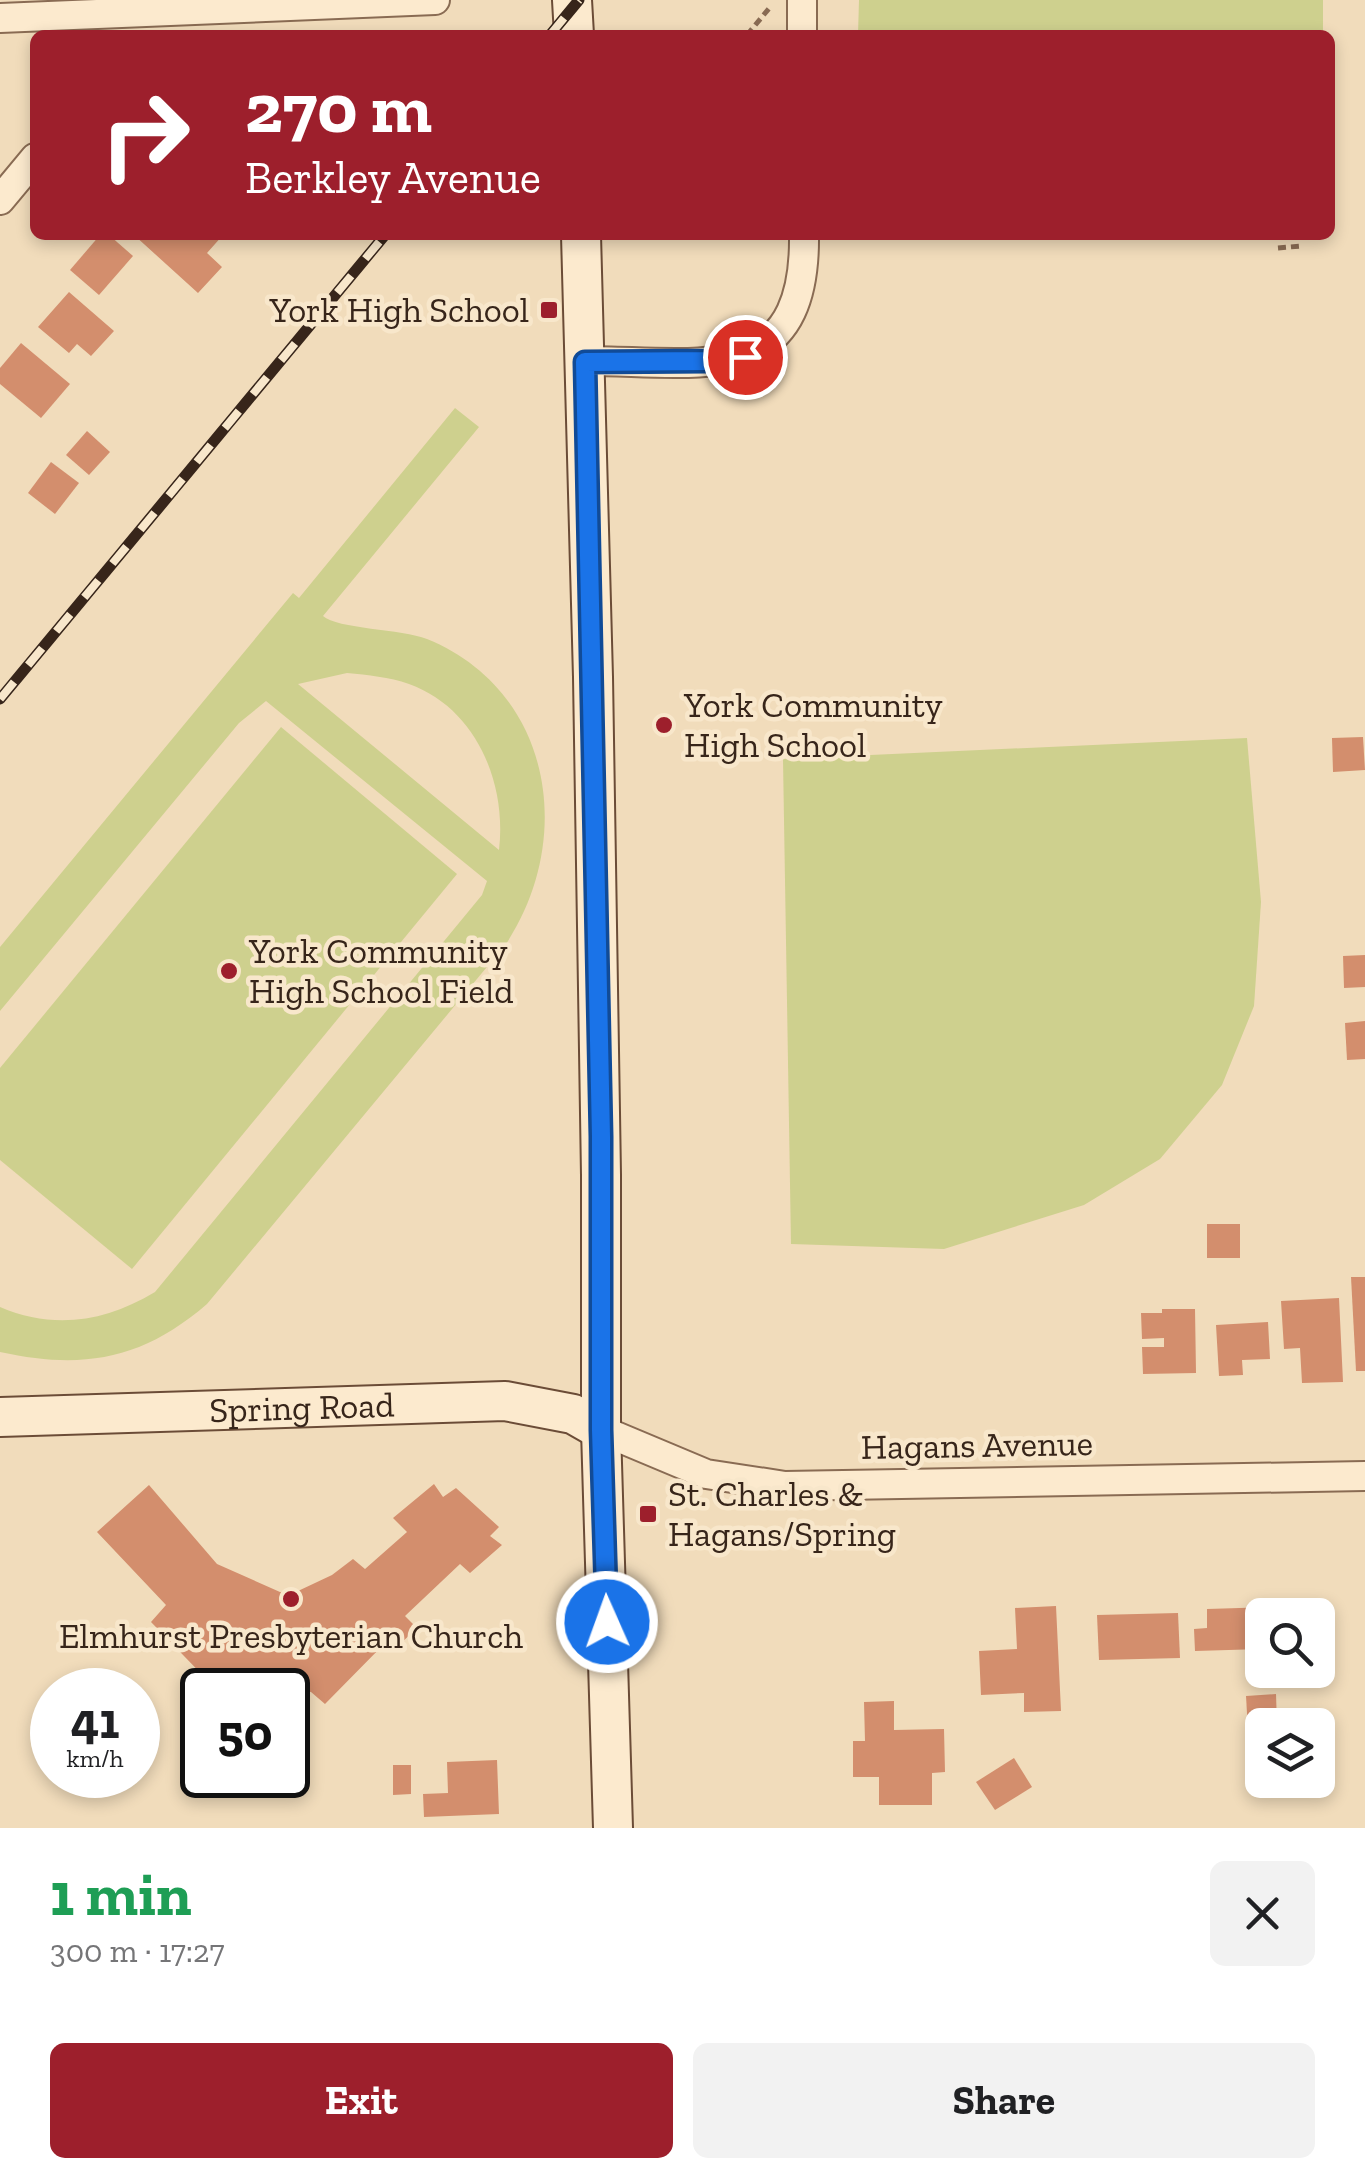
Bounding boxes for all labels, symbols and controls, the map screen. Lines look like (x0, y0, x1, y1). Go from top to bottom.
text: 270 m (245, 66, 432, 150)
icon: right (80, 70, 210, 200)
text: Berkley Avenue (245, 151, 541, 205)
place label: York High School (268, 289, 529, 331)
marker: York High School (538, 299, 560, 321)
pin (703, 315, 788, 400)
icon: arrive (718, 330, 773, 385)
place label: York Community High School (683, 684, 943, 766)
marker: York Community High School (653, 714, 675, 736)
place label: York Community High School Field (248, 930, 514, 1012)
marker: York Community High School Field (218, 960, 240, 982)
street label: Spring Road (209, 1384, 395, 1431)
street label: Hagans Avenue (861, 1422, 1093, 1468)
place label: St. Charles & Hagans/Spring (668, 1473, 896, 1555)
marker: St. Charles & Hagans/Spring (637, 1503, 659, 1525)
position arrow (555, 1570, 659, 1674)
marker: Elmhurst Presbyterian Church (280, 1588, 302, 1610)
map controls (1245, 1598, 1335, 1798)
button: search (1245, 1598, 1335, 1688)
place label: Elmhurst Presbyterian Church (59, 1615, 523, 1657)
speed limit sign: 50 (180, 1668, 310, 1798)
text: 41 (71, 1691, 119, 1751)
button: layers (1245, 1708, 1335, 1798)
text: km/h (66, 1743, 124, 1773)
text: 1 min (50, 1858, 192, 1930)
button: close (1210, 1861, 1315, 1966)
text: 300 m · 17:27 (50, 1932, 225, 1970)
button: Exit (50, 2043, 673, 2158)
button: Share (693, 2043, 1315, 2158)

